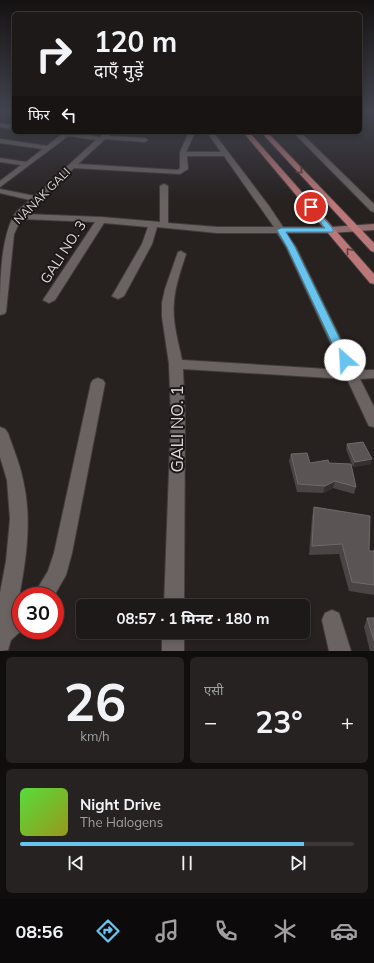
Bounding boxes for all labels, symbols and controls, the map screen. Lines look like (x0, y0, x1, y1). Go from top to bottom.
text: 120 m (94, 24, 177, 59)
icon: right (28, 28, 80, 80)
text: दाएँ मुड़ें (94, 59, 143, 82)
icon: left (58, 104, 80, 126)
text: फिर (28, 105, 50, 124)
street label: NANAK GALI (10, 164, 73, 227)
one-way arrow (295, 166, 302, 173)
pin (294, 190, 328, 224)
icon: arrive (300, 196, 322, 218)
street label: GALI NO. 3 (36, 217, 90, 287)
one-way arrow (346, 249, 353, 256)
position arrow (324, 339, 366, 381)
street label: GALI NO. 1 (166, 386, 187, 472)
speed limit sign: 30 (12, 587, 64, 639)
text: 08:57 · 1 मिनट · 180 m (117, 609, 269, 628)
text: 26 (64, 669, 126, 734)
text: एसी (204, 682, 223, 698)
text: 23° (255, 703, 303, 741)
text: − (204, 708, 217, 736)
text: + (341, 708, 354, 736)
text: km/h (80, 728, 110, 744)
text: Night Drive (80, 795, 161, 814)
text: The Halogens (80, 814, 163, 830)
icon: previous (65, 852, 87, 874)
icon: pause (176, 852, 198, 874)
icon: next (287, 852, 309, 874)
icon: directions (94, 917, 122, 945)
icon: music (153, 917, 181, 945)
icon: phone (212, 917, 240, 945)
icon: climate (271, 917, 299, 945)
icon: car (330, 917, 358, 945)
text: 08:56 (16, 920, 63, 943)

